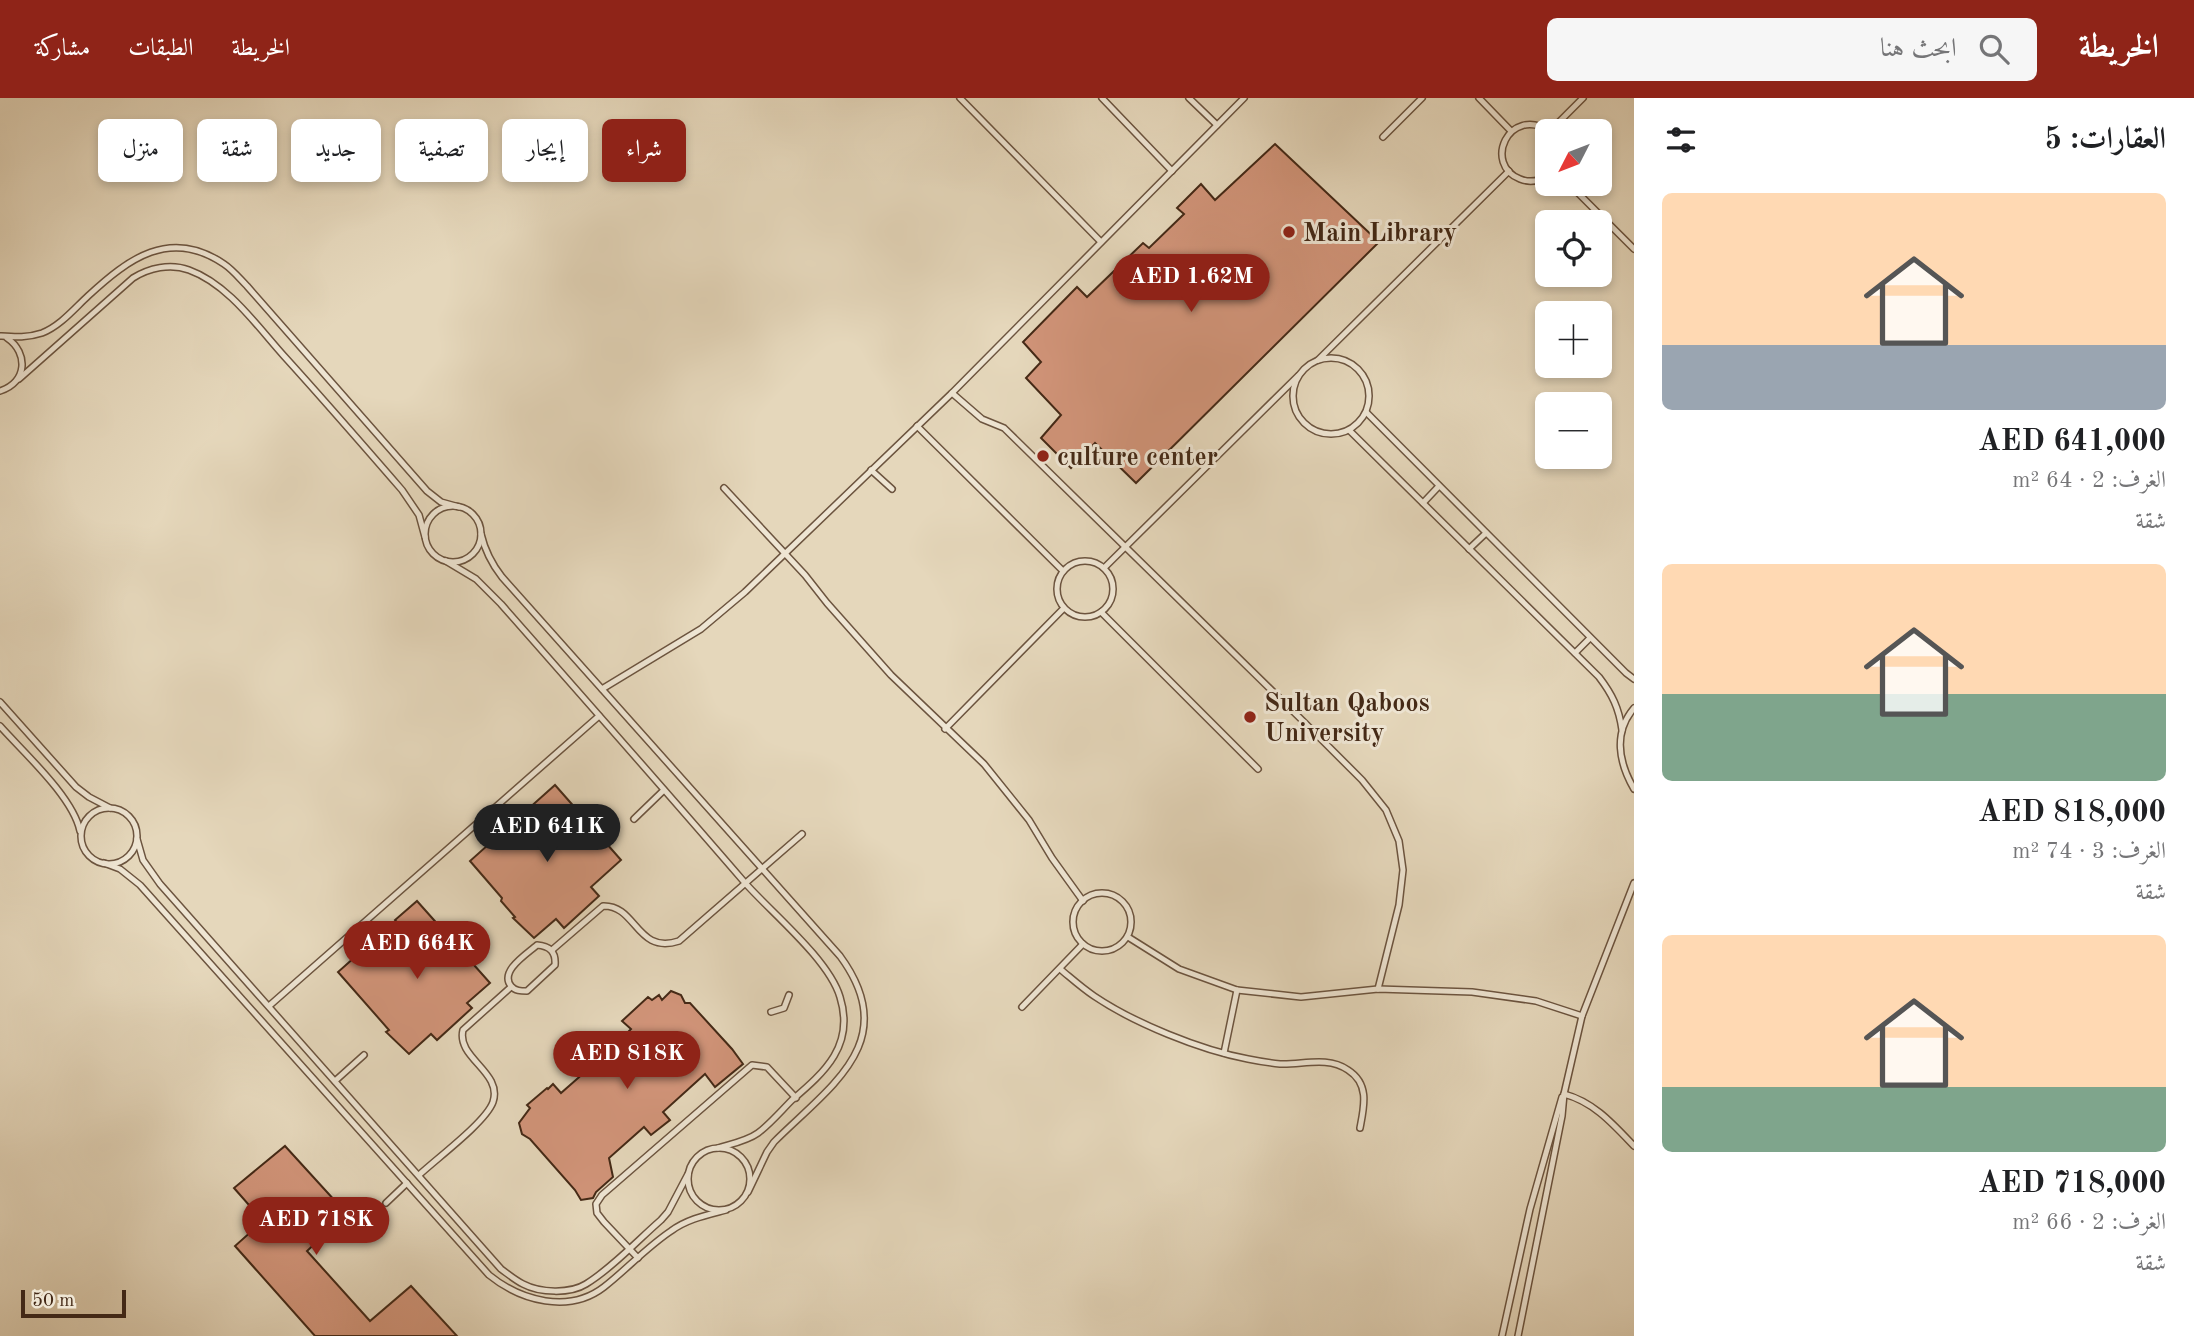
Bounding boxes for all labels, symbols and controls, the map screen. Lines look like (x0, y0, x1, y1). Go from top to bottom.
search box (1547, 18, 2037, 81)
icon: search (1975, 30, 2013, 68)
text: الخريطة (2079, 32, 2159, 65)
text: ابحث هنا (1880, 36, 1957, 62)
text: مشاركة (35, 37, 90, 61)
text: الطبقات (128, 37, 194, 61)
text: الخريطة (232, 37, 290, 61)
chip: منزل (98, 119, 183, 182)
chip: شقة (197, 119, 277, 182)
chip: جديد (291, 119, 381, 182)
chip: تصفية (395, 119, 488, 182)
chip: إيجار (502, 119, 588, 182)
chip: شراء (602, 119, 686, 182)
north arrow (1535, 119, 1612, 196)
map controls (1535, 119, 1612, 469)
icon: filters (1662, 121, 1700, 159)
text: العقارات: 5 (2045, 125, 2166, 155)
button: locate (1535, 210, 1612, 287)
place label: Main Library (1303, 221, 1457, 247)
marker: Main Library (1281, 224, 1297, 240)
icon: home (1851, 238, 1977, 364)
pin: AED 1.62M (1111, 254, 1271, 314)
text: AED 1.62M (1129, 265, 1253, 288)
button: + (1535, 301, 1612, 378)
button: − (1535, 392, 1612, 469)
text: AED 641,000 (1978, 427, 2166, 457)
place label: culture center (1057, 445, 1218, 471)
marker: culture center (1035, 448, 1051, 464)
text: الغرف: 2 · 64 m² (2012, 469, 2166, 492)
text: شقة (2136, 510, 2166, 533)
icon: home (1851, 609, 1977, 735)
place label: Sultan Qaboos University (1264, 691, 1430, 747)
marker: Sultan Qaboos University (1242, 709, 1258, 725)
text: AED 818,000 (1978, 798, 2166, 828)
pin: AED 641K (475, 804, 619, 864)
text: AED 641K (489, 815, 605, 838)
text: الغرف: 3 · 74 m² (2012, 840, 2166, 863)
text: شقة (2136, 881, 2166, 904)
pin: AED 664K (345, 922, 489, 981)
text: AED 664K (359, 932, 475, 955)
icon: home (1851, 980, 1977, 1106)
pin: AED 818K (555, 1032, 699, 1091)
text: AED 818K (569, 1042, 685, 1065)
text: AED 718,000 (1978, 1169, 2166, 1199)
pin: AED 718K (244, 1198, 388, 1257)
text: AED 718K (258, 1208, 374, 1231)
text: الغرف: 2 · 66 m² (2012, 1211, 2166, 1234)
text: شقة (2136, 1252, 2166, 1275)
scale bar (21, 1287, 126, 1319)
text: 50 m (32, 1292, 74, 1311)

